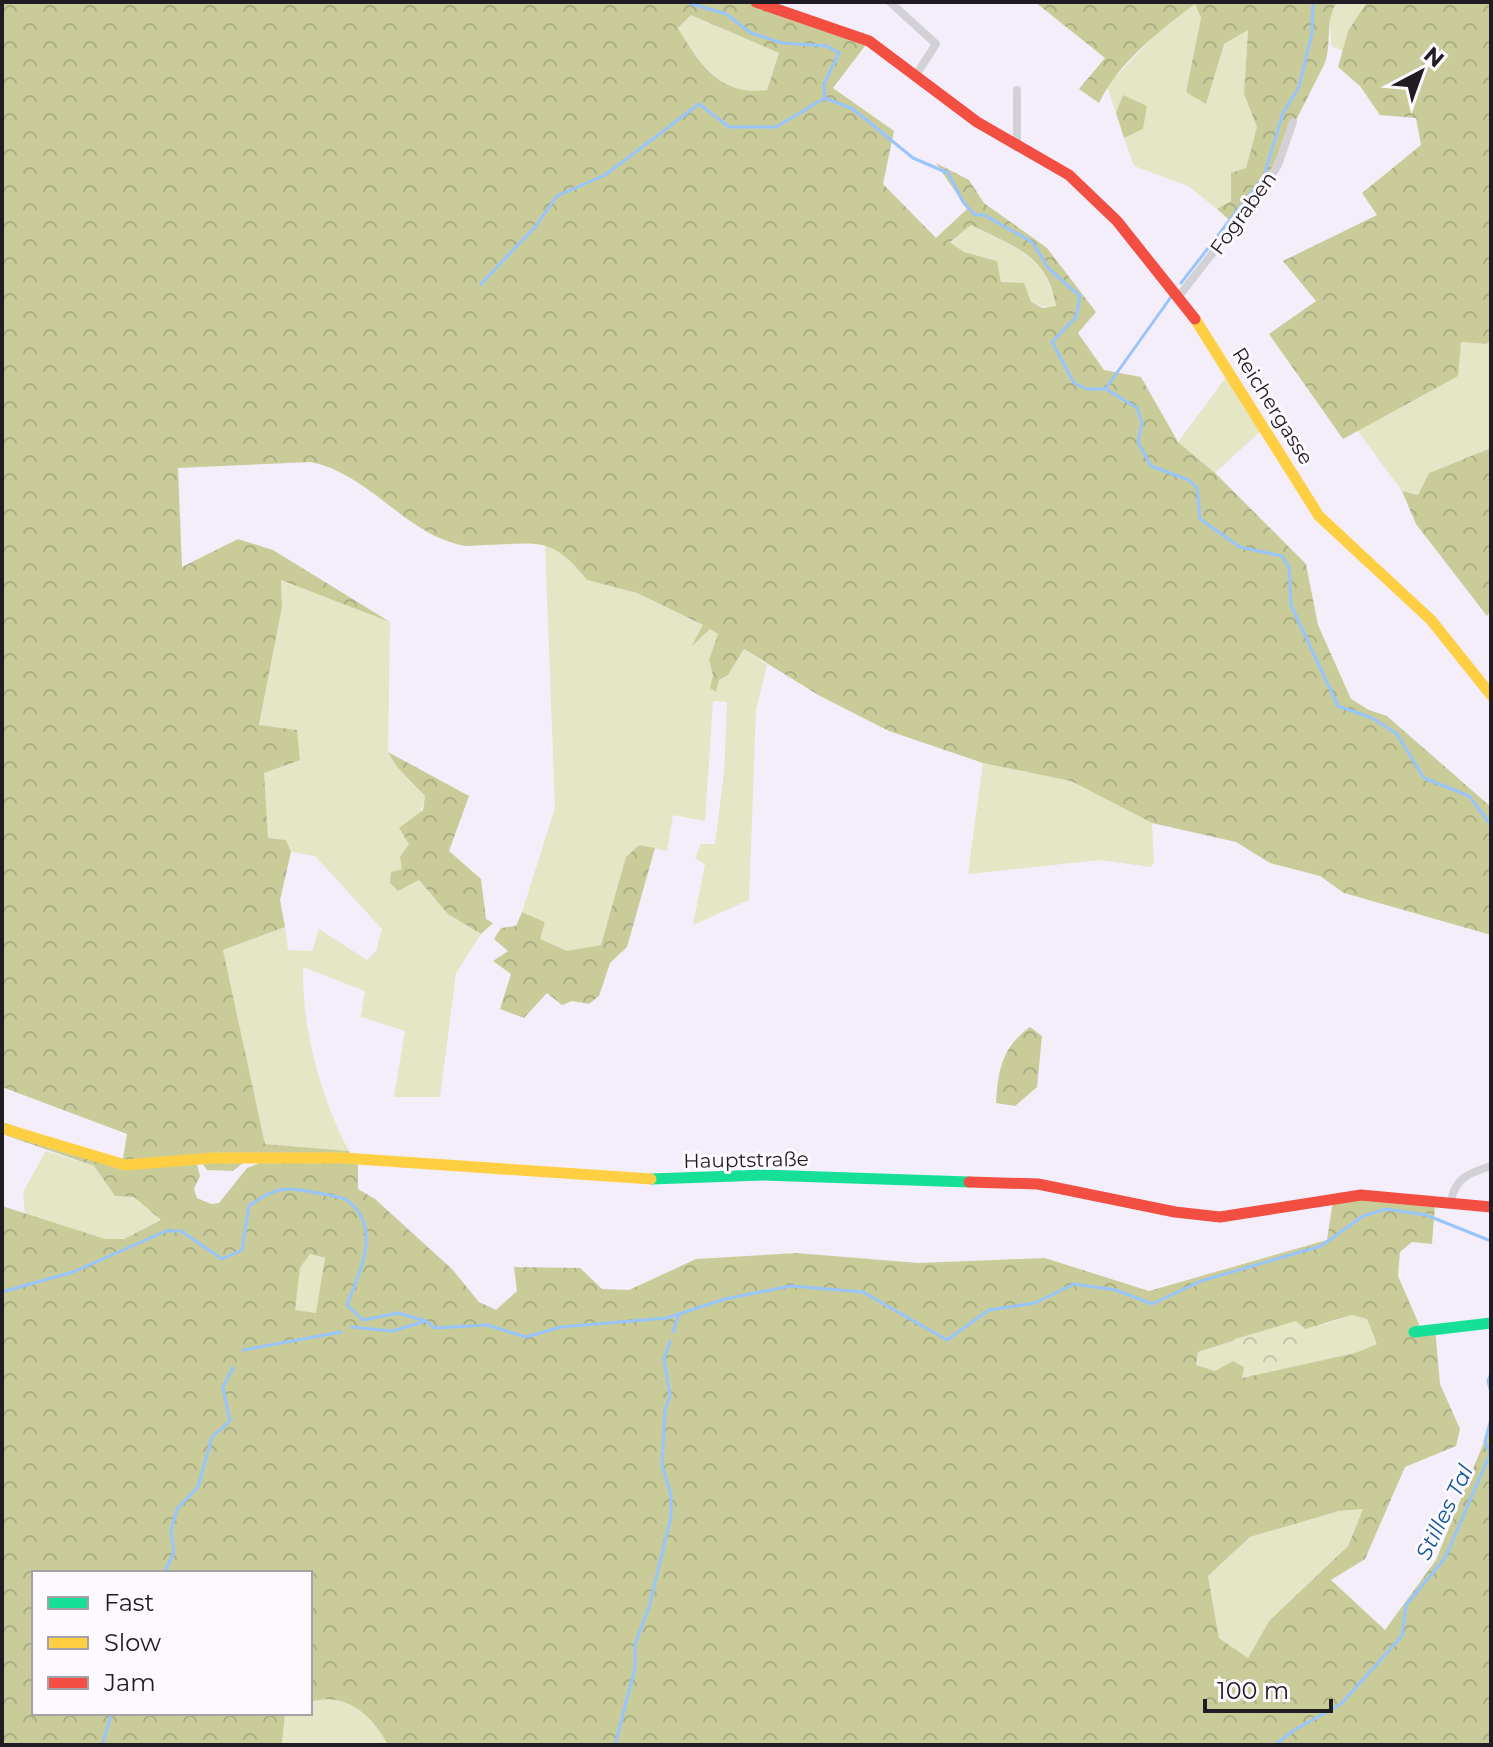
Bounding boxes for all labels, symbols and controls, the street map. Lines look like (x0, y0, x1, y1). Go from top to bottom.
north arrow (1381, 32, 1461, 112)
text: N (1418, 41, 1449, 73)
street label: Fograben (1205, 167, 1281, 259)
street label: Reichergasse (1227, 343, 1319, 469)
street label: Hauptstraße (683, 1147, 809, 1173)
water label: Stilles Tal (1410, 1460, 1479, 1564)
legend (32, 1571, 312, 1715)
text: Fast (104, 1588, 155, 1617)
text: Slow (104, 1628, 161, 1657)
scale bar (1205, 1663, 1331, 1713)
text: Jam (103, 1668, 156, 1697)
text: 100 m (1217, 1676, 1289, 1705)

